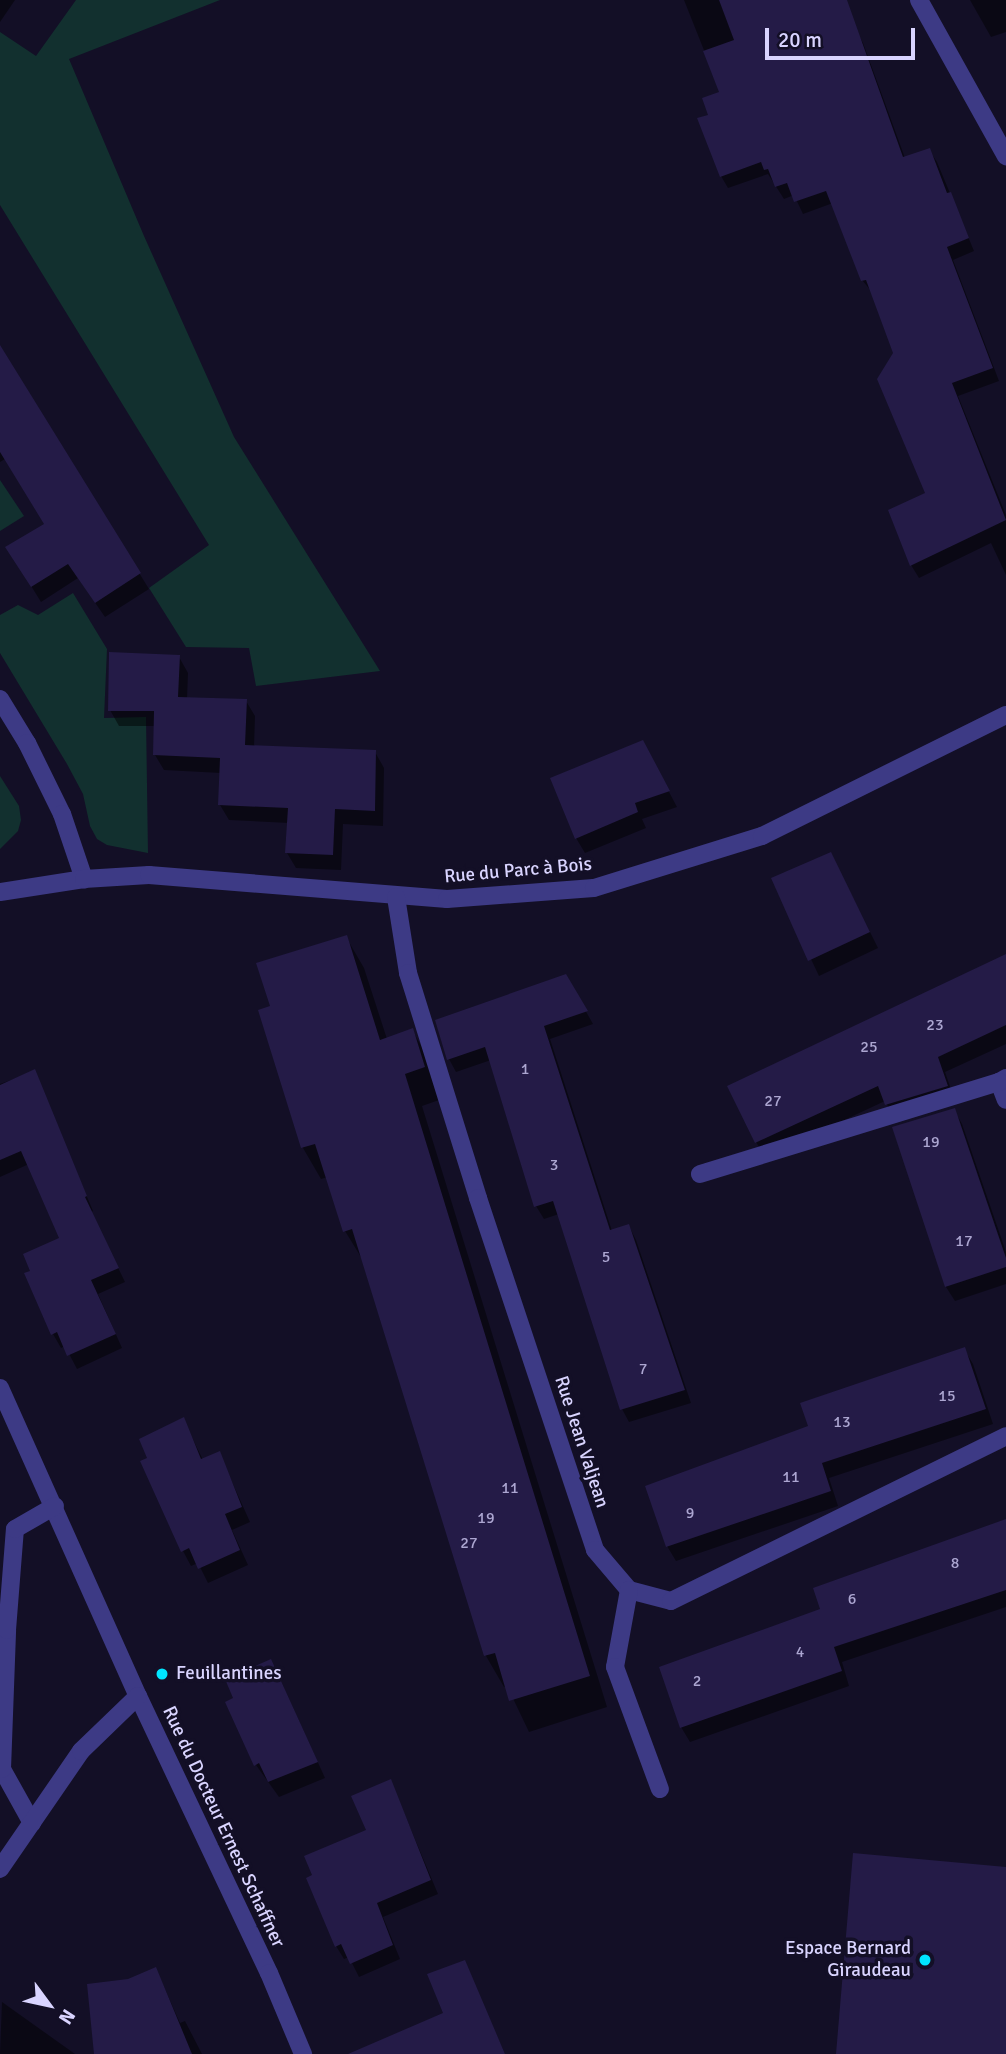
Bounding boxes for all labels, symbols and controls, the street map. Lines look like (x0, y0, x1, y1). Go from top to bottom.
scale bar (768, 14, 918, 58)
text: 20 m (778, 27, 822, 53)
street label: Rue du Parc à Bois (443, 853, 593, 889)
house number: 23 (926, 1015, 944, 1035)
house number: 25 (860, 1037, 878, 1057)
house number: 1 (521, 1059, 529, 1079)
house number: 27 (764, 1091, 782, 1111)
house number: 19 (922, 1132, 940, 1152)
house number: 3 (550, 1155, 558, 1175)
house number: 17 (955, 1231, 973, 1251)
house number: 5 (602, 1247, 610, 1267)
house number: 7 (639, 1359, 647, 1379)
street label: Rue Jean Valjean (549, 1373, 613, 1511)
house number: 15 (938, 1386, 956, 1406)
house number: 13 (833, 1412, 851, 1432)
house number: 11 (782, 1467, 800, 1487)
house number: 11 (501, 1478, 519, 1498)
house number: 9 (686, 1503, 694, 1523)
house number: 19 (477, 1508, 495, 1528)
house number: 27 (460, 1533, 478, 1553)
house number: 8 (951, 1553, 959, 1573)
house number: 6 (848, 1589, 856, 1609)
house number: 4 (796, 1642, 804, 1662)
place label: Feuillantines (176, 1663, 281, 1685)
marker: Feuillantines (154, 1666, 170, 1682)
house number: 2 (693, 1671, 701, 1691)
street label: Rue du Docteur Ernest Schaffner (157, 1703, 289, 1951)
place label: Espace Bernard Giraudeau (785, 1938, 911, 1982)
marker: Espace Bernard Giraudeau (917, 1952, 933, 1968)
north arrow (14, 1970, 84, 2040)
text: N (53, 2004, 80, 2029)

